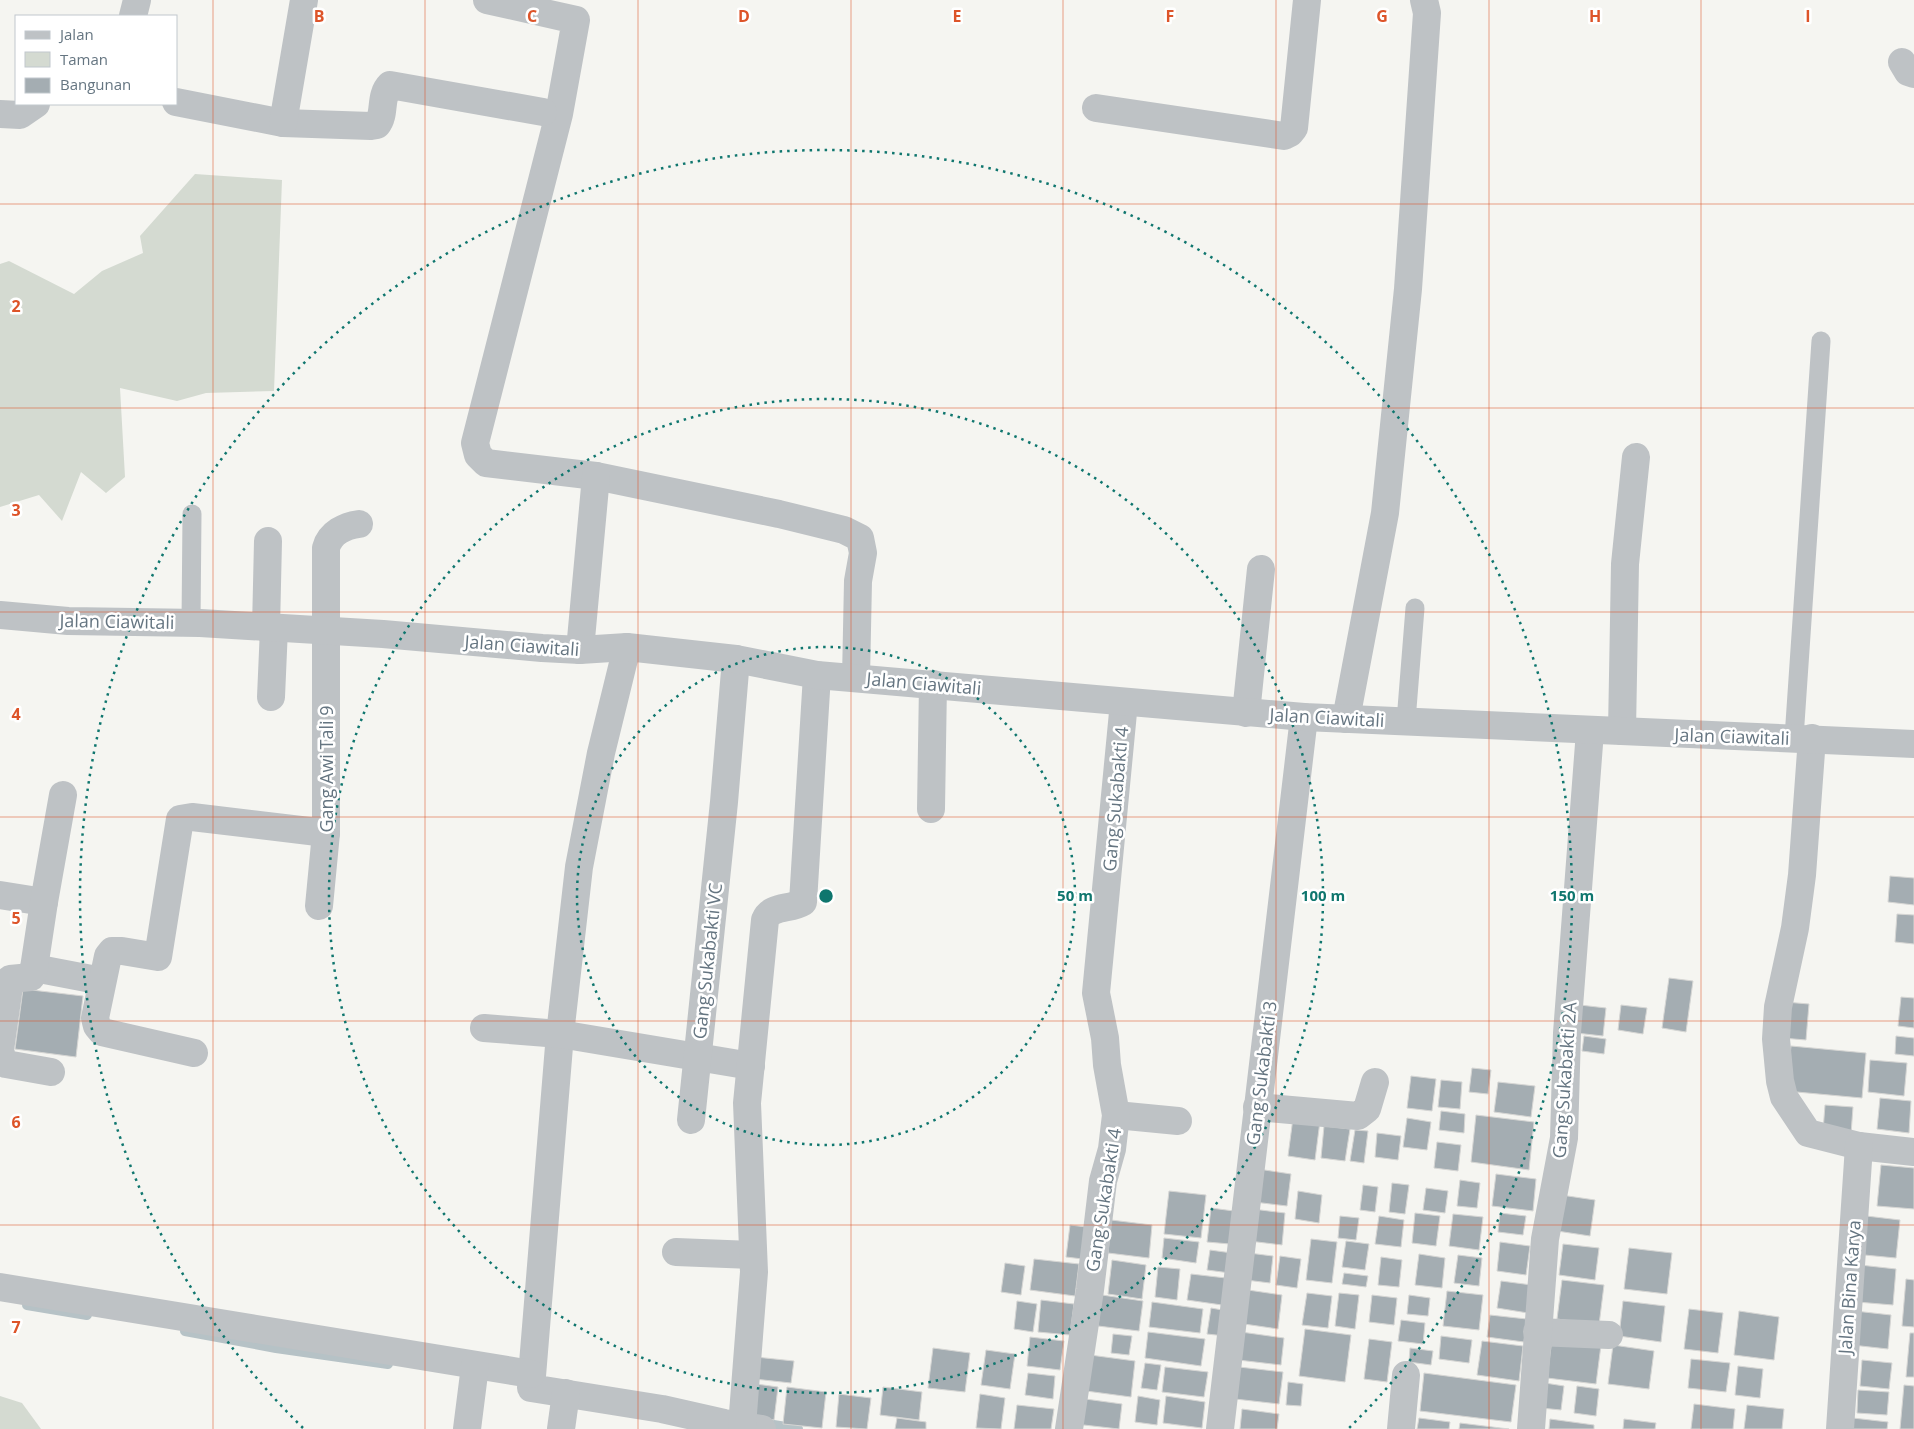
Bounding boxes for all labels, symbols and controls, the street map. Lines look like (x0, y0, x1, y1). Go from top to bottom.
text: B (314, 5, 324, 27)
text: C (527, 5, 537, 27)
text: D (738, 5, 750, 27)
text: E (953, 5, 962, 27)
text: F (1166, 5, 1174, 27)
text: G (1376, 5, 1388, 27)
text: H (1589, 5, 1601, 27)
text: I (1805, 5, 1811, 27)
legend (15, 15, 178, 105)
text: Jalan (58, 24, 94, 44)
text: Taman (60, 49, 108, 69)
text: Bangunan (60, 74, 131, 94)
text: 2 (11, 295, 21, 317)
text: 3 (11, 499, 21, 521)
street label: Jalan Ciawitali (57, 608, 175, 634)
street label: Jalan Ciawitali (462, 629, 580, 661)
street label: Jalan Ciawitali (864, 666, 982, 700)
street label: Jalan Ciawitali (1267, 702, 1385, 732)
text: 4 (11, 703, 21, 725)
street label: Gang Awi Tali 9 (314, 705, 338, 833)
street label: Jalan Ciawitali (1672, 722, 1790, 750)
street label: Gang Sukabakti 4 (1097, 726, 1133, 872)
street label: Gang Sukabakti VC (687, 882, 727, 1040)
text: 50 m (1057, 885, 1093, 905)
text: 100 m (1301, 885, 1345, 905)
text: 150 m (1550, 885, 1594, 905)
centre of rings (817, 887, 835, 905)
text: 5 (11, 907, 21, 929)
street label: Gang Sukabakti 3 (1240, 999, 1282, 1147)
street label: Gang Sukabakti 2A (1547, 1000, 1581, 1159)
text: 6 (11, 1111, 21, 1133)
street label: Gang Sukabakti 4 (1080, 1126, 1126, 1274)
street label: Jalan Bina Karya (1832, 1219, 1866, 1357)
text: 7 (11, 1316, 21, 1338)

